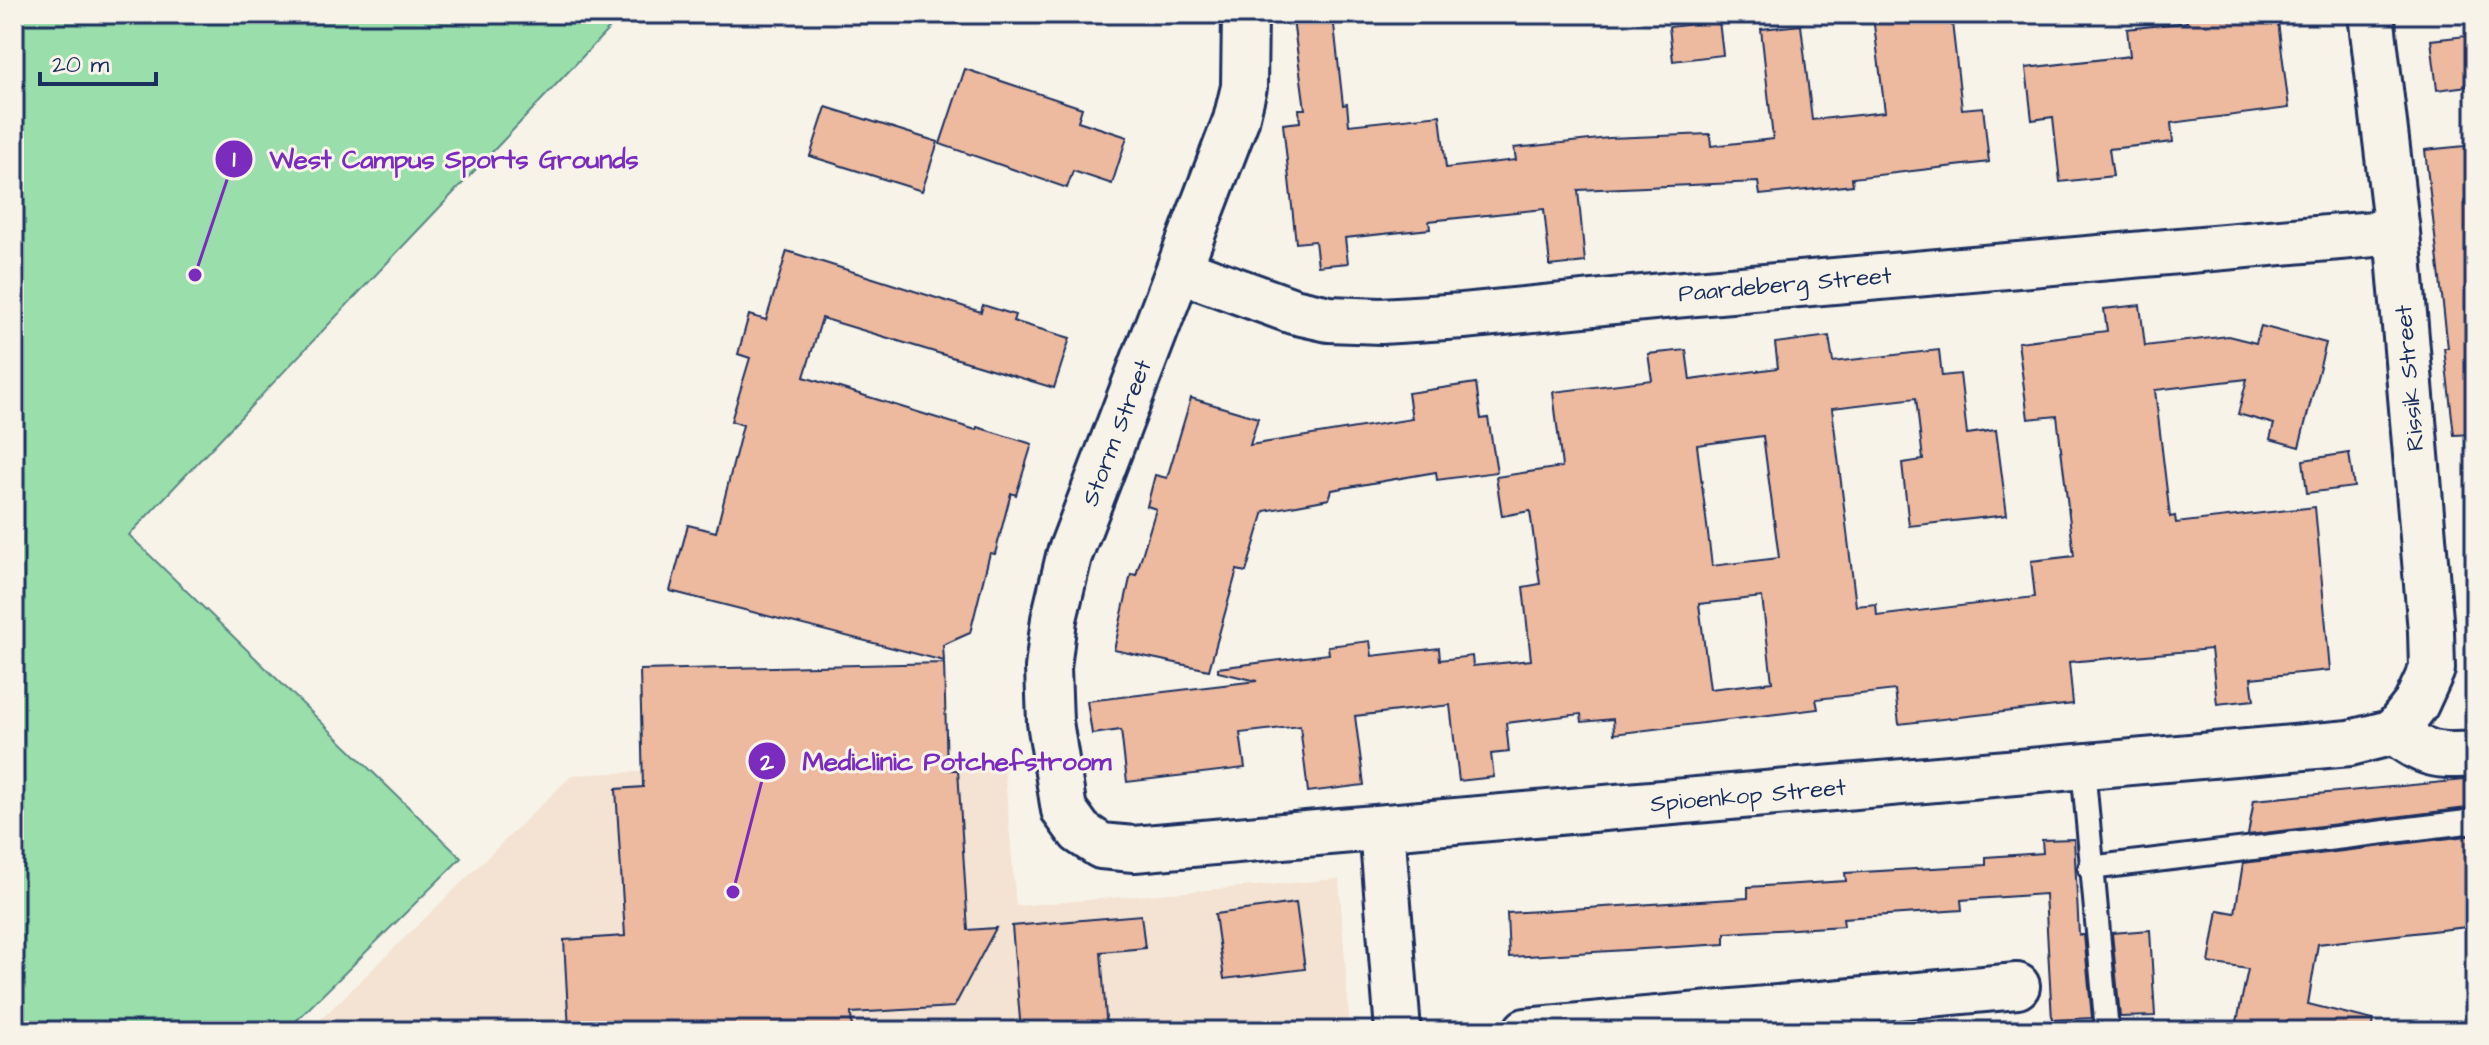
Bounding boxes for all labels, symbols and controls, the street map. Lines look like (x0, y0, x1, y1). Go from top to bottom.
scale bar (40, 36, 156, 86)
text: 20 m (52, 48, 109, 82)
callout: West Campus Sports Grounds (214, 134, 655, 184)
text: West Campus Sports Grounds (268, 142, 639, 178)
text: 1 (232, 143, 236, 177)
street label: Paardeberg Street (1677, 259, 1893, 312)
street label: Rissik Street (2387, 303, 2433, 453)
street label: Storm Street (1073, 355, 1161, 511)
callout: Mediclinic Potchefstroom (747, 736, 1128, 786)
text: Mediclinic Potchefstroom (802, 744, 1112, 780)
text: 2 (759, 746, 774, 780)
street label: Spioenkop Street (1649, 770, 1847, 821)

